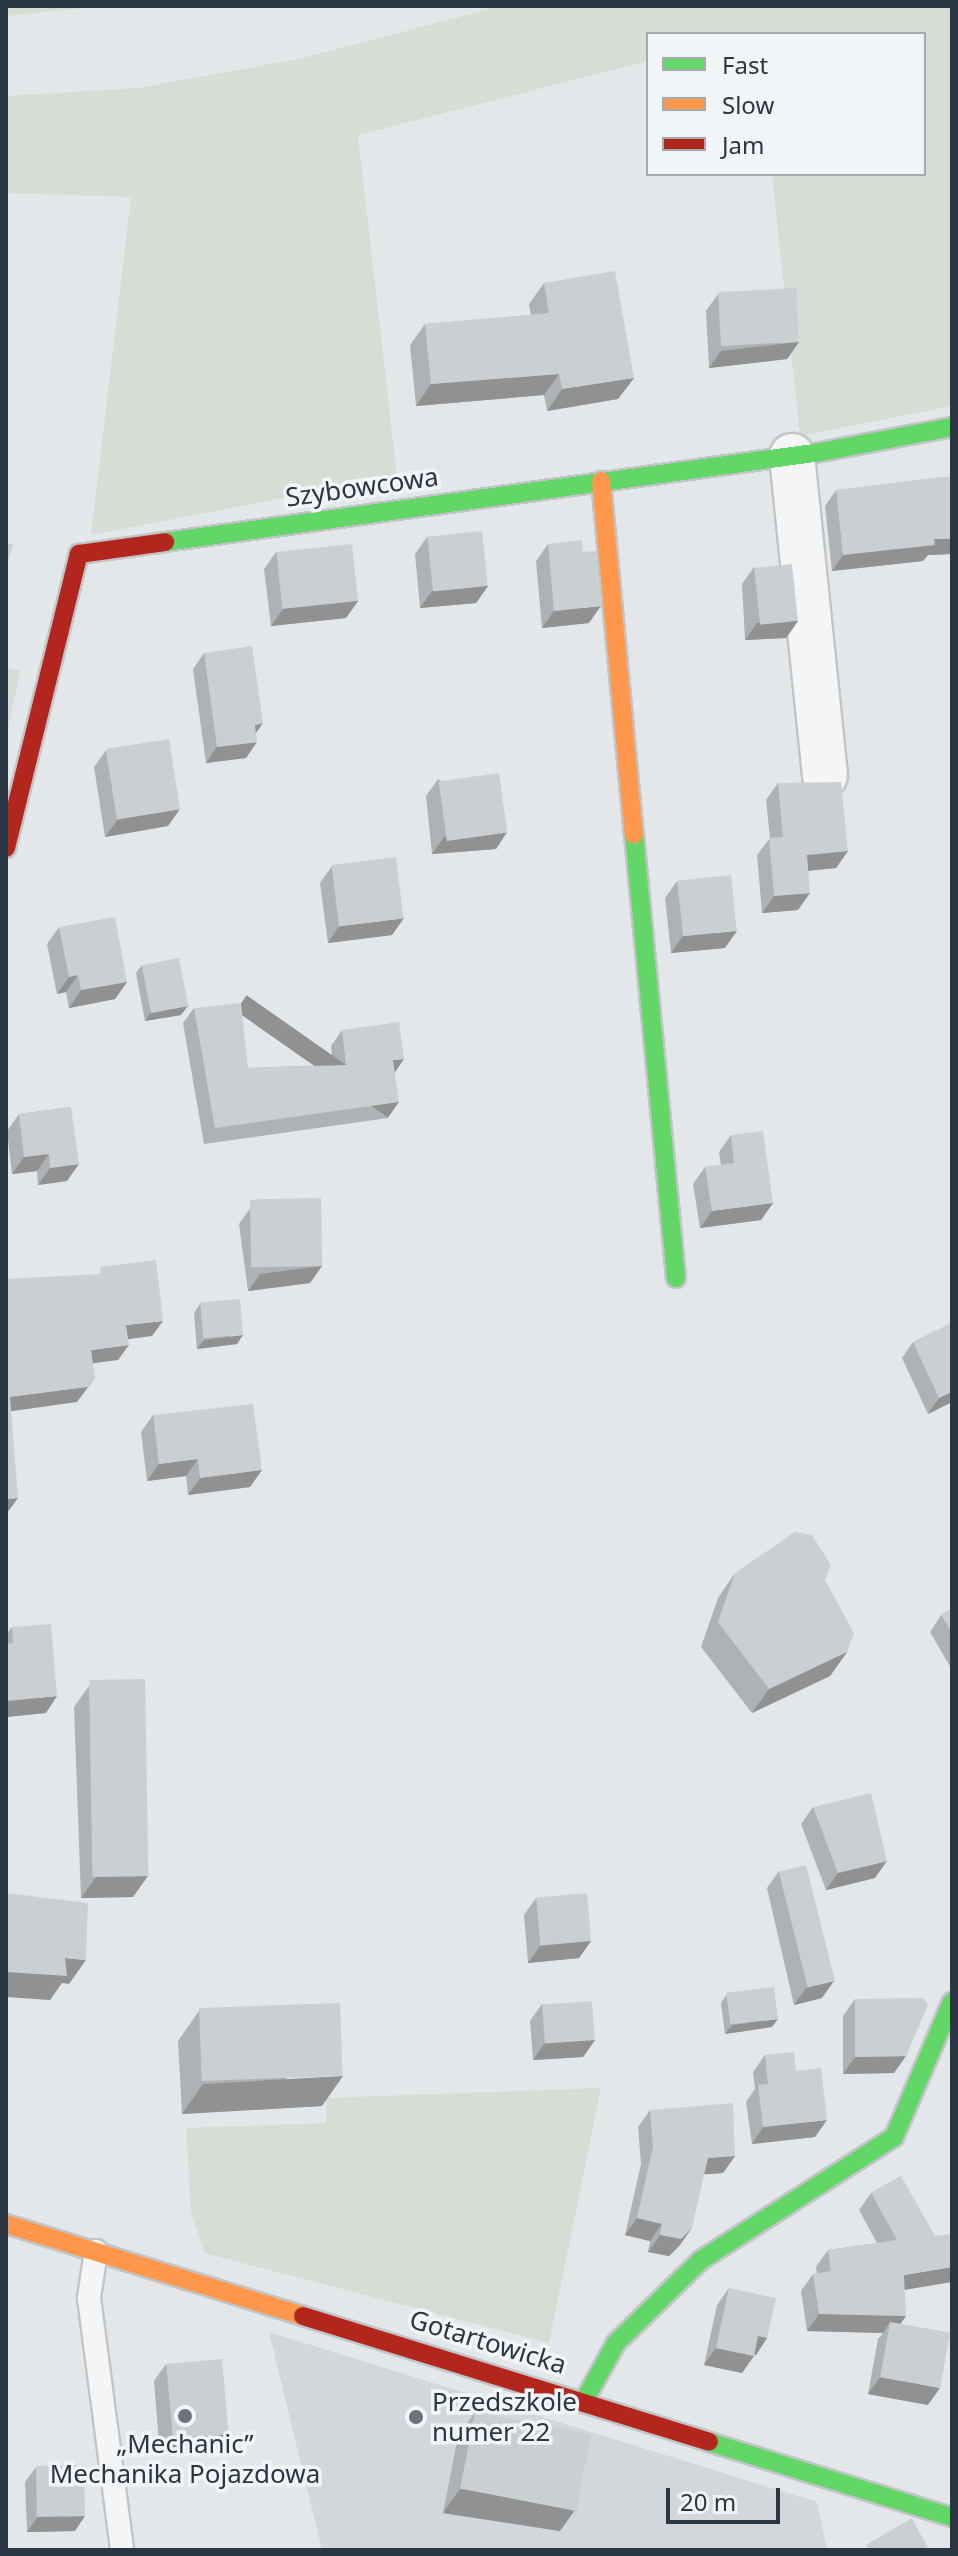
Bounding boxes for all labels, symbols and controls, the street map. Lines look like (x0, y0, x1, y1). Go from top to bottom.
legend (646, 32, 926, 176)
text: Fast (722, 48, 768, 81)
text: Slow (722, 88, 774, 121)
text: Jam (722, 128, 764, 161)
street label: Szybowcowa (284, 461, 440, 513)
street label: Gotartowicka (406, 2303, 570, 2381)
place label: Przedszkole numer 22 (432, 2386, 577, 2448)
marker: „Mechanic” Mechanika Pojazdowa (176, 2407, 194, 2425)
marker: Przedszkole numer 22 (407, 2408, 425, 2426)
place label: „Mechanic” Mechanika Pojazdowa (50, 2428, 320, 2490)
scale bar (670, 2472, 784, 2522)
text: 20 m (680, 2485, 736, 2518)

